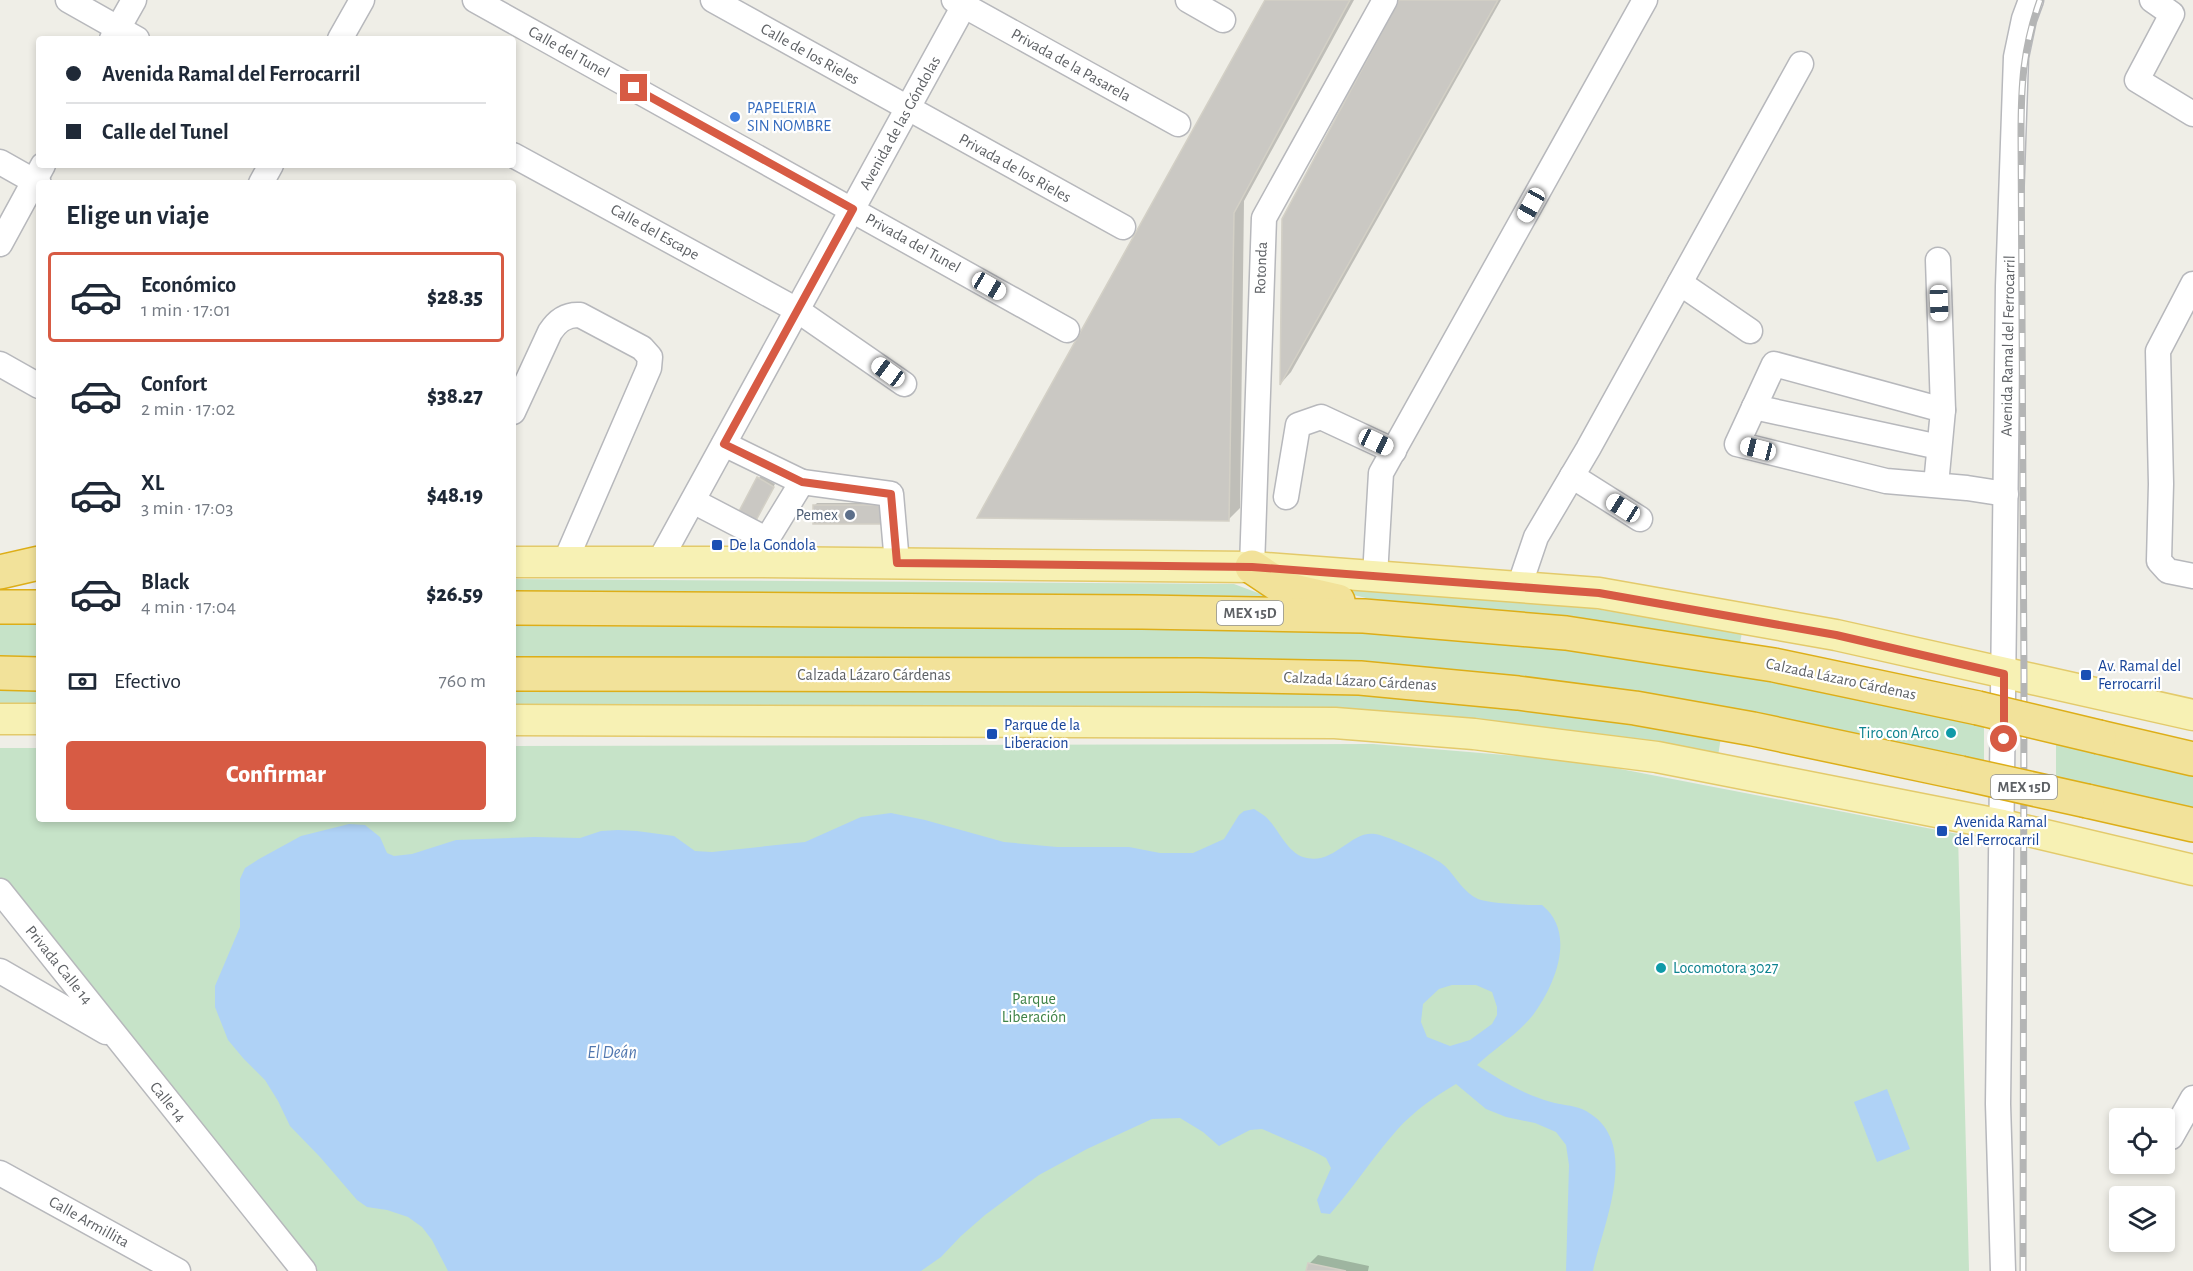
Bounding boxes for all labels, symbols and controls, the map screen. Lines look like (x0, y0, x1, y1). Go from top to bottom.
street label: Calle de los Rieles (758, 20, 862, 88)
street label: Calle del Tunel (526, 23, 612, 81)
street label: Privada de la Pasarela (1009, 26, 1133, 104)
street label: Avenida de las Góndolas (857, 53, 943, 193)
text: Avenida Ramal del Ferrocarril (102, 63, 361, 85)
route end (620, 74, 647, 101)
place label: PAPELERIA SIN NOMBRE (747, 100, 831, 134)
marker: PAPELERIA SIN NOMBRE (728, 110, 742, 124)
text: Calle del Tunel (102, 121, 229, 143)
street label: Privada de los Rieles (956, 131, 1074, 205)
car (1514, 185, 1548, 225)
street label: Calle del Escape (608, 201, 702, 263)
text: Elige un viaje (66, 202, 209, 229)
street label: Privada del Tunel (863, 210, 963, 276)
street label: Rotonda (1252, 241, 1270, 295)
street label: Avenida Ramal del Ferrocarril (1998, 255, 2018, 437)
car (969, 269, 1009, 303)
icon: car (69, 270, 123, 324)
text: Económico (141, 274, 236, 296)
car (1929, 285, 1949, 321)
text: $28.35 (427, 286, 483, 308)
text: 1 min · 17:01 (141, 300, 231, 320)
car (868, 354, 908, 390)
icon: car (69, 369, 123, 423)
text: Confort (141, 373, 207, 395)
text: $38.27 (427, 385, 483, 407)
text: 2 min · 17:02 (141, 399, 235, 419)
car (1356, 426, 1396, 458)
car (1738, 436, 1778, 462)
icon: car (69, 468, 123, 522)
text: XL (141, 472, 164, 494)
text: $48.19 (427, 484, 483, 506)
car (1603, 491, 1643, 525)
text: 3 min · 17:03 (141, 498, 233, 518)
place label: Pemex (796, 507, 838, 523)
marker: Pemex (843, 508, 857, 522)
place label: De la Gondola (729, 537, 816, 553)
marker: De la Gondola (710, 538, 724, 552)
icon: car (69, 567, 123, 621)
text: Black (141, 571, 189, 593)
text: $26.59 (426, 583, 483, 605)
text: 4 min · 17:04 (141, 597, 236, 617)
road number: MEX 15D (1217, 601, 1283, 625)
street label: Calzada Lázaro Cárdenas (1764, 655, 1918, 703)
place label: Av. Ramal del Ferrocarril (2098, 658, 2181, 692)
icon: cash (66, 665, 99, 698)
street label: Calzada Lázaro Cárdenas (797, 667, 951, 683)
marker: Av. Ramal del Ferrocarril (2079, 668, 2093, 682)
street label: Calzada Lázaro Cárdenas (1283, 669, 1437, 693)
text: Efectivo (114, 670, 181, 692)
text: 760 m (438, 671, 486, 691)
place label: Parque de la Liberacion (1004, 717, 1080, 751)
place label: Tiro con Arco (1859, 725, 1939, 741)
route start (1990, 725, 2017, 752)
marker: Tiro con Arco (1944, 726, 1958, 740)
marker: Parque de la Liberacion (985, 727, 999, 741)
button: Confirmar (66, 741, 486, 810)
road number: MEX 15D (1991, 775, 2057, 799)
place label: Avenida Ramal del Ferrocarril (1954, 814, 2047, 848)
marker: Avenida Ramal del Ferrocarril (1935, 824, 1949, 838)
street label: Privada Calle 14 (23, 923, 96, 1008)
place label: Locomotora 3027 (1673, 960, 1779, 976)
marker: Locomotora 3027 (1654, 961, 1668, 975)
park label: Parque Liberación (1002, 991, 1066, 1025)
water label: El Deán (587, 1044, 637, 1062)
street label: Calle 14 (147, 1079, 189, 1125)
map controls (2109, 1108, 2175, 1252)
button: locate (2109, 1108, 2175, 1174)
button: layers (2109, 1186, 2175, 1252)
street label: Calle Armillita (46, 1193, 132, 1251)

